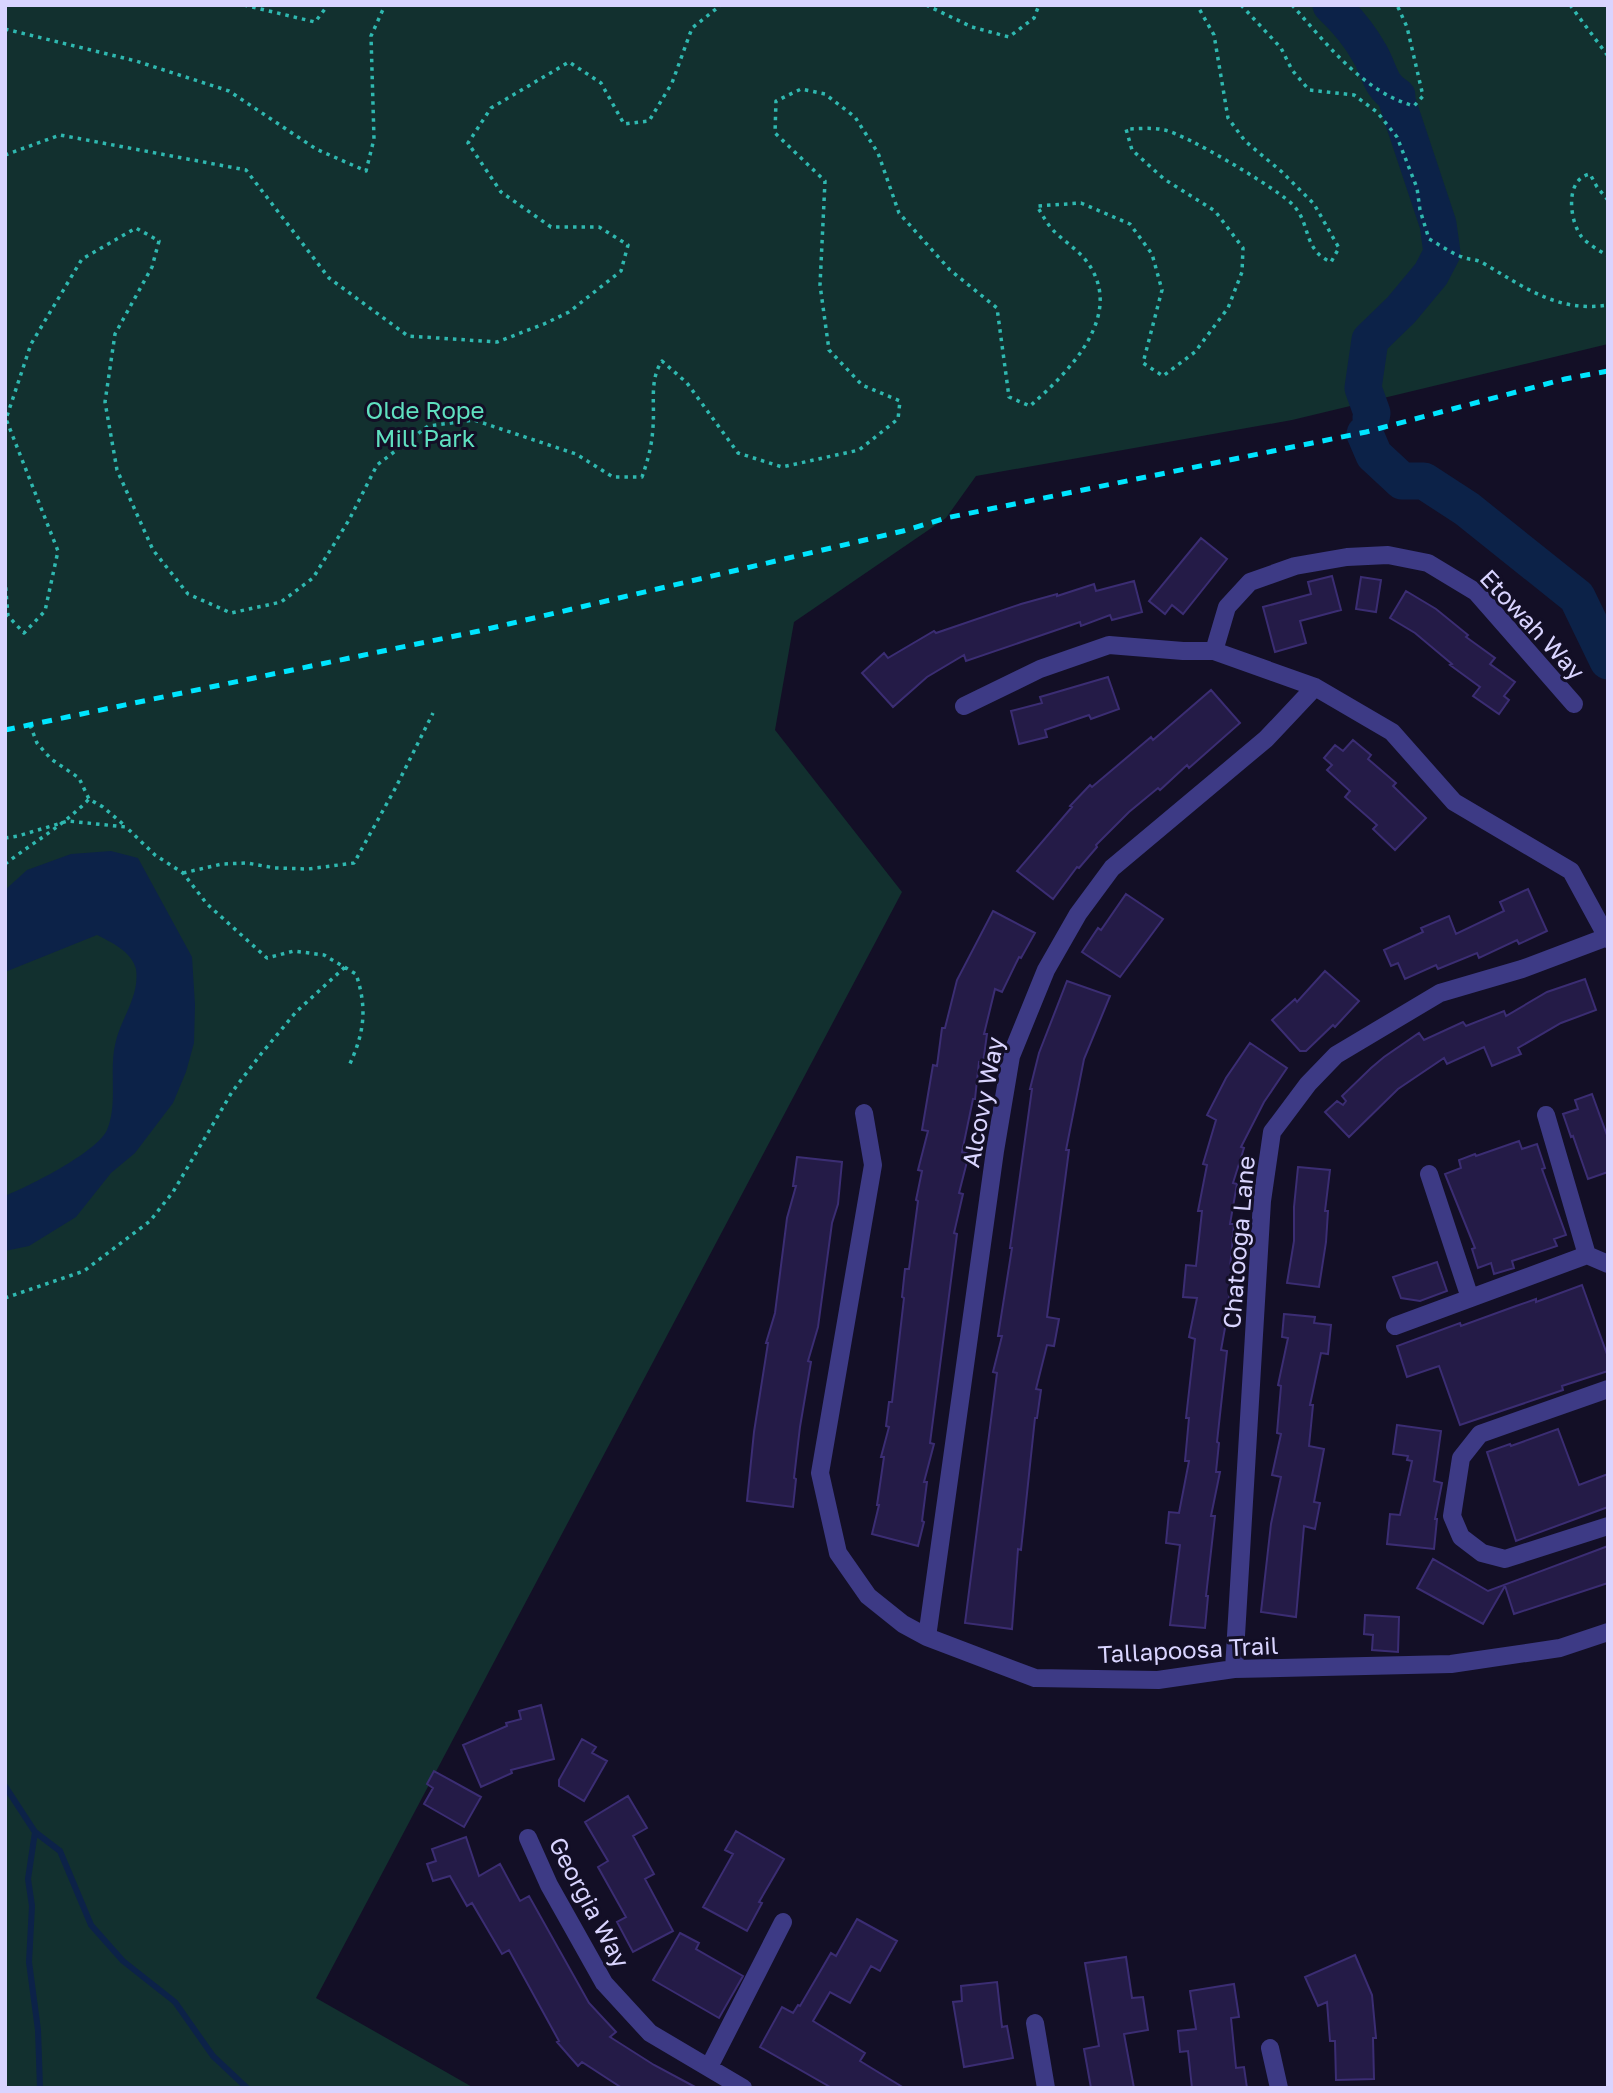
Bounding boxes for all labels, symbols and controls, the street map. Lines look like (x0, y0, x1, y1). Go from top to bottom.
park label: Olde Rope Mill Park (365, 395, 485, 452)
street label: Etowah Way (1475, 563, 1591, 685)
street label: Alcovy Way (955, 1034, 1009, 1170)
street label: Chatooga Lane (1216, 1154, 1260, 1330)
street label: Tallapoosa Trail (1097, 1630, 1279, 1668)
street label: Georgia Way (543, 1832, 637, 1972)

